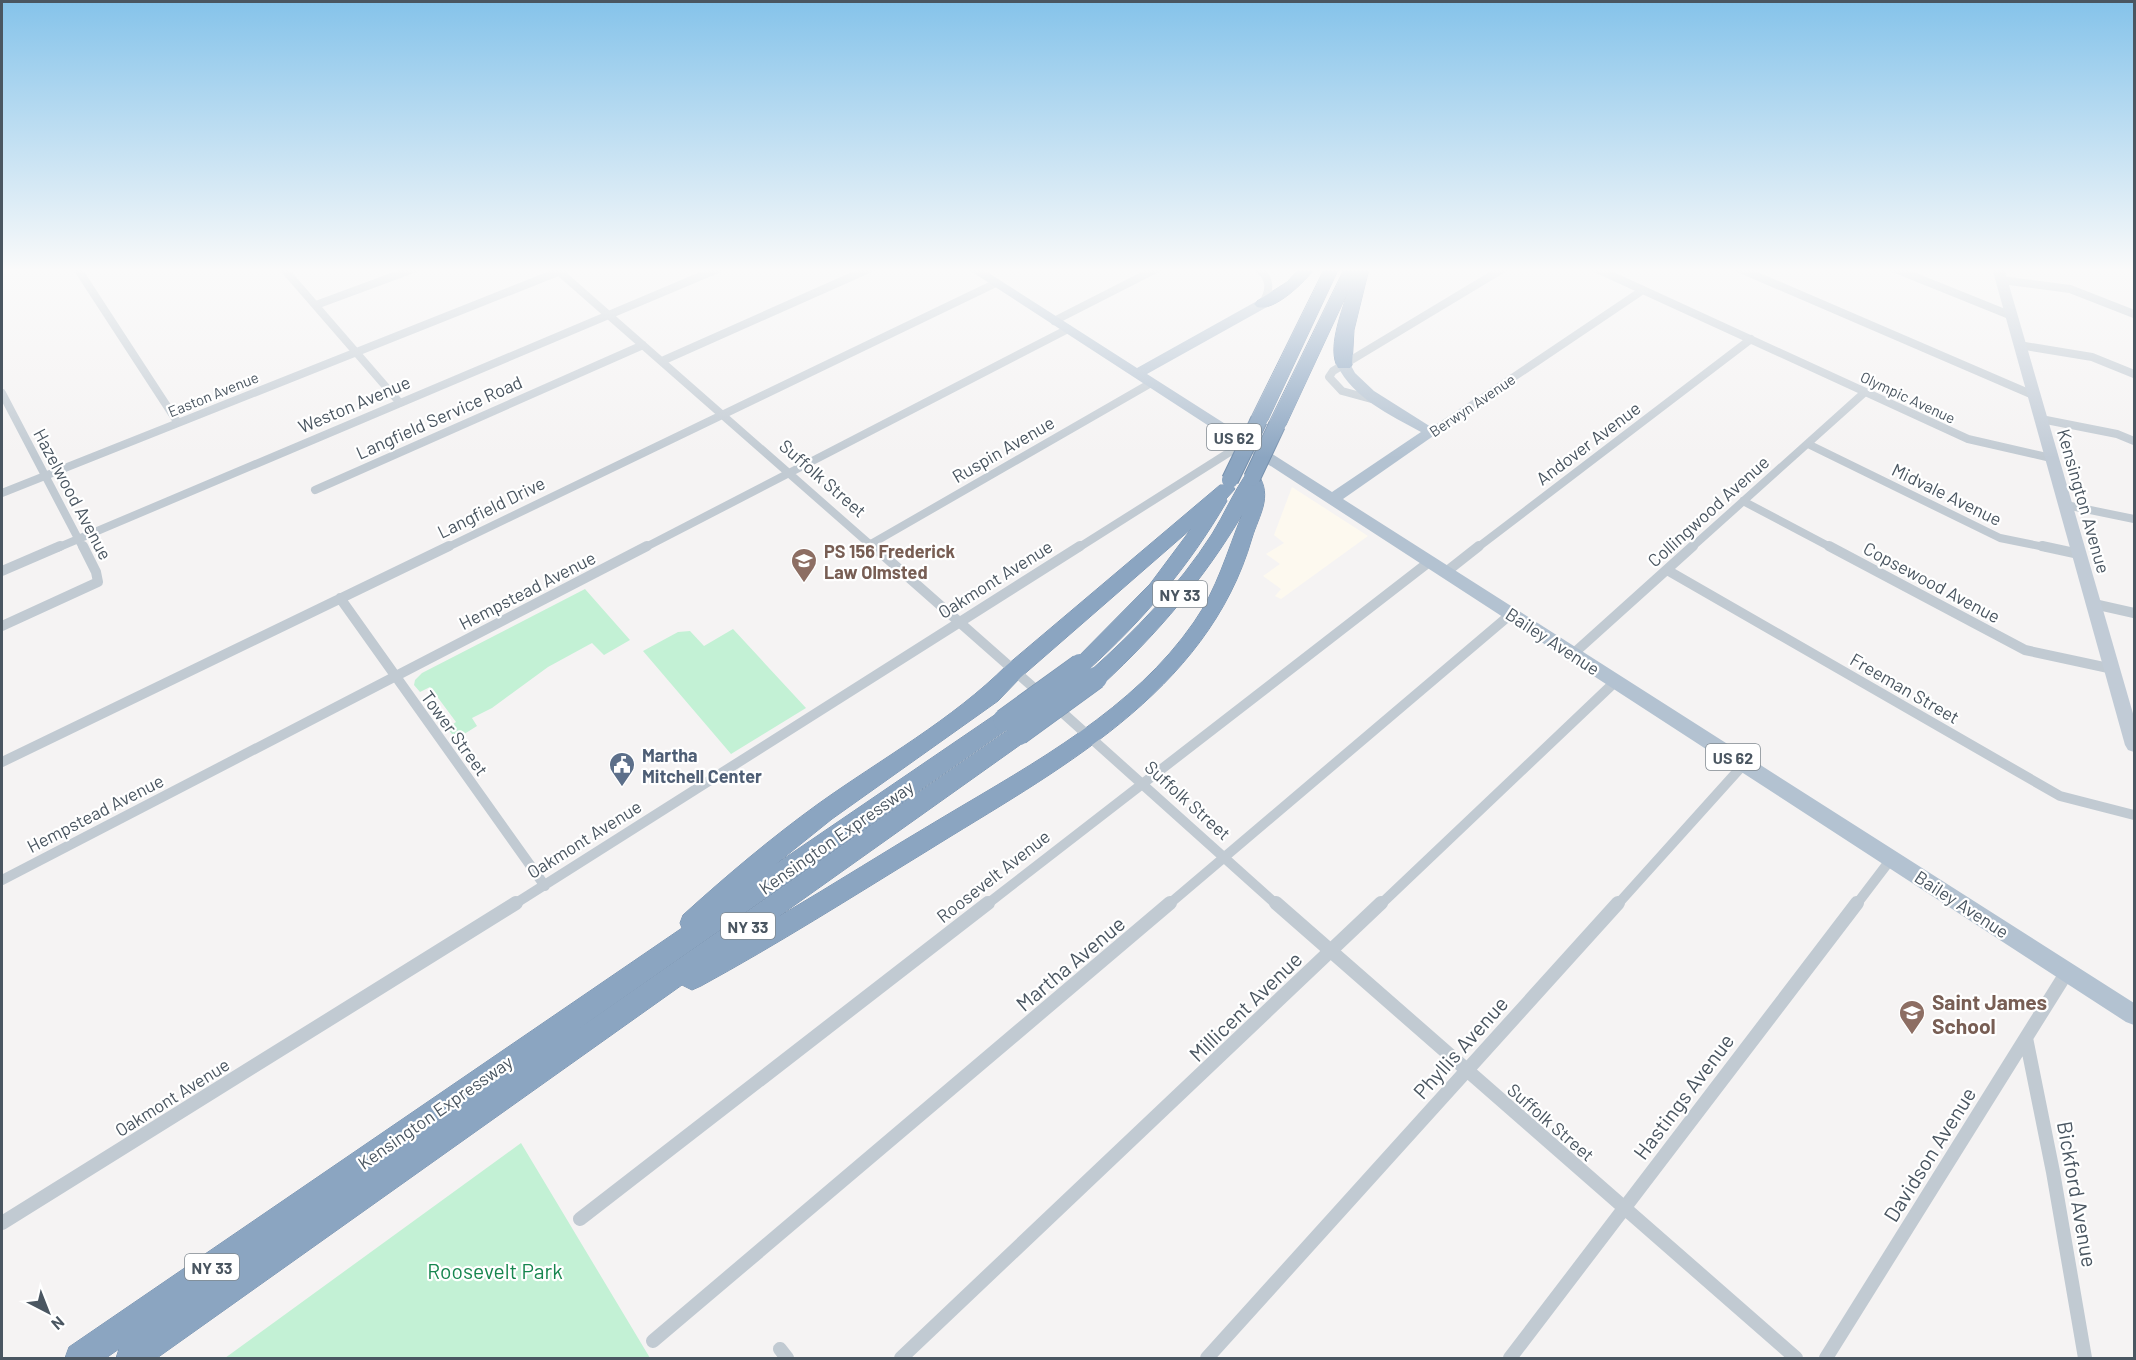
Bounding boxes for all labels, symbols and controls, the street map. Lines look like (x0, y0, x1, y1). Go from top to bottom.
street label: Olympic Avenue (1858, 367, 1958, 427)
street label: Easton Avenue (165, 368, 261, 420)
street label: Langfield Service Road (353, 370, 525, 464)
street label: Berwyn Avenue (1426, 370, 1518, 440)
street label: Weston Avenue (295, 371, 413, 437)
street label: Andover Avenue (1531, 397, 1645, 489)
street label: Ruspin Avenue (948, 411, 1058, 487)
road number: US 62 (1207, 424, 1261, 450)
street label: Hazelwood Avenue (29, 425, 117, 563)
street label: Kensington Avenue (2053, 426, 2115, 576)
street label: Suffolk Street (775, 434, 871, 522)
street label: Collingwood Avenue (1643, 451, 1773, 571)
street label: Midvale Avenue (1889, 458, 2005, 530)
street label: Langfield Drive (434, 471, 548, 543)
street label: Oakmont Avenue (934, 535, 1056, 623)
street label: Copsewood Avenue (1860, 537, 2004, 627)
place label: PS 156 Frederick Law Olmsted (824, 540, 956, 583)
street label: Hempstead Avenue (455, 546, 599, 634)
school or university icon: PS 156 Frederick Law Olmsted (789, 546, 819, 584)
road number: NY 33 (1153, 581, 1207, 607)
street label: Bailey Avenue (1502, 602, 1604, 680)
street label: Freeman Street (1847, 648, 1963, 728)
street label: Tower Street (417, 686, 493, 780)
place label: Martha Mitchell Center (642, 744, 762, 787)
road number: US 62 (1706, 744, 1760, 770)
public building icon: Martha Mitchell Center (607, 750, 637, 788)
street label: Suffolk Street (1141, 756, 1235, 844)
street label: Hempstead Avenue (23, 769, 167, 857)
street label: Kensington Expressway (754, 775, 918, 899)
street label: Oakmont Avenue (523, 795, 645, 883)
street label: Roosevelt Avenue (932, 825, 1054, 927)
street label: Bailey Avenue (1911, 865, 2013, 943)
street label: Martha Avenue (1011, 910, 1129, 1016)
road number: NY 33 (721, 913, 775, 939)
street label: Millicent Avenue (1183, 946, 1307, 1066)
place label: Saint James School (1932, 989, 2047, 1038)
street label: Phyllis Avenue (1407, 991, 1513, 1103)
school or university icon: Saint James School (1897, 998, 1927, 1036)
street label: Hastings Avenue (1628, 1028, 1738, 1164)
street label: Kensington Expressway (353, 1050, 517, 1174)
street label: Oakmont Avenue (111, 1053, 233, 1141)
street label: Suffolk Street (1503, 1078, 1599, 1166)
street label: Davidson Avenue (1878, 1082, 1980, 1226)
street label: Bickford Avenue (2053, 1119, 2103, 1269)
road number: NY 33 (185, 1254, 239, 1280)
park label: Roosevelt Park (427, 1258, 563, 1283)
north arrow (18, 1282, 78, 1342)
text: N (48, 1313, 69, 1334)

